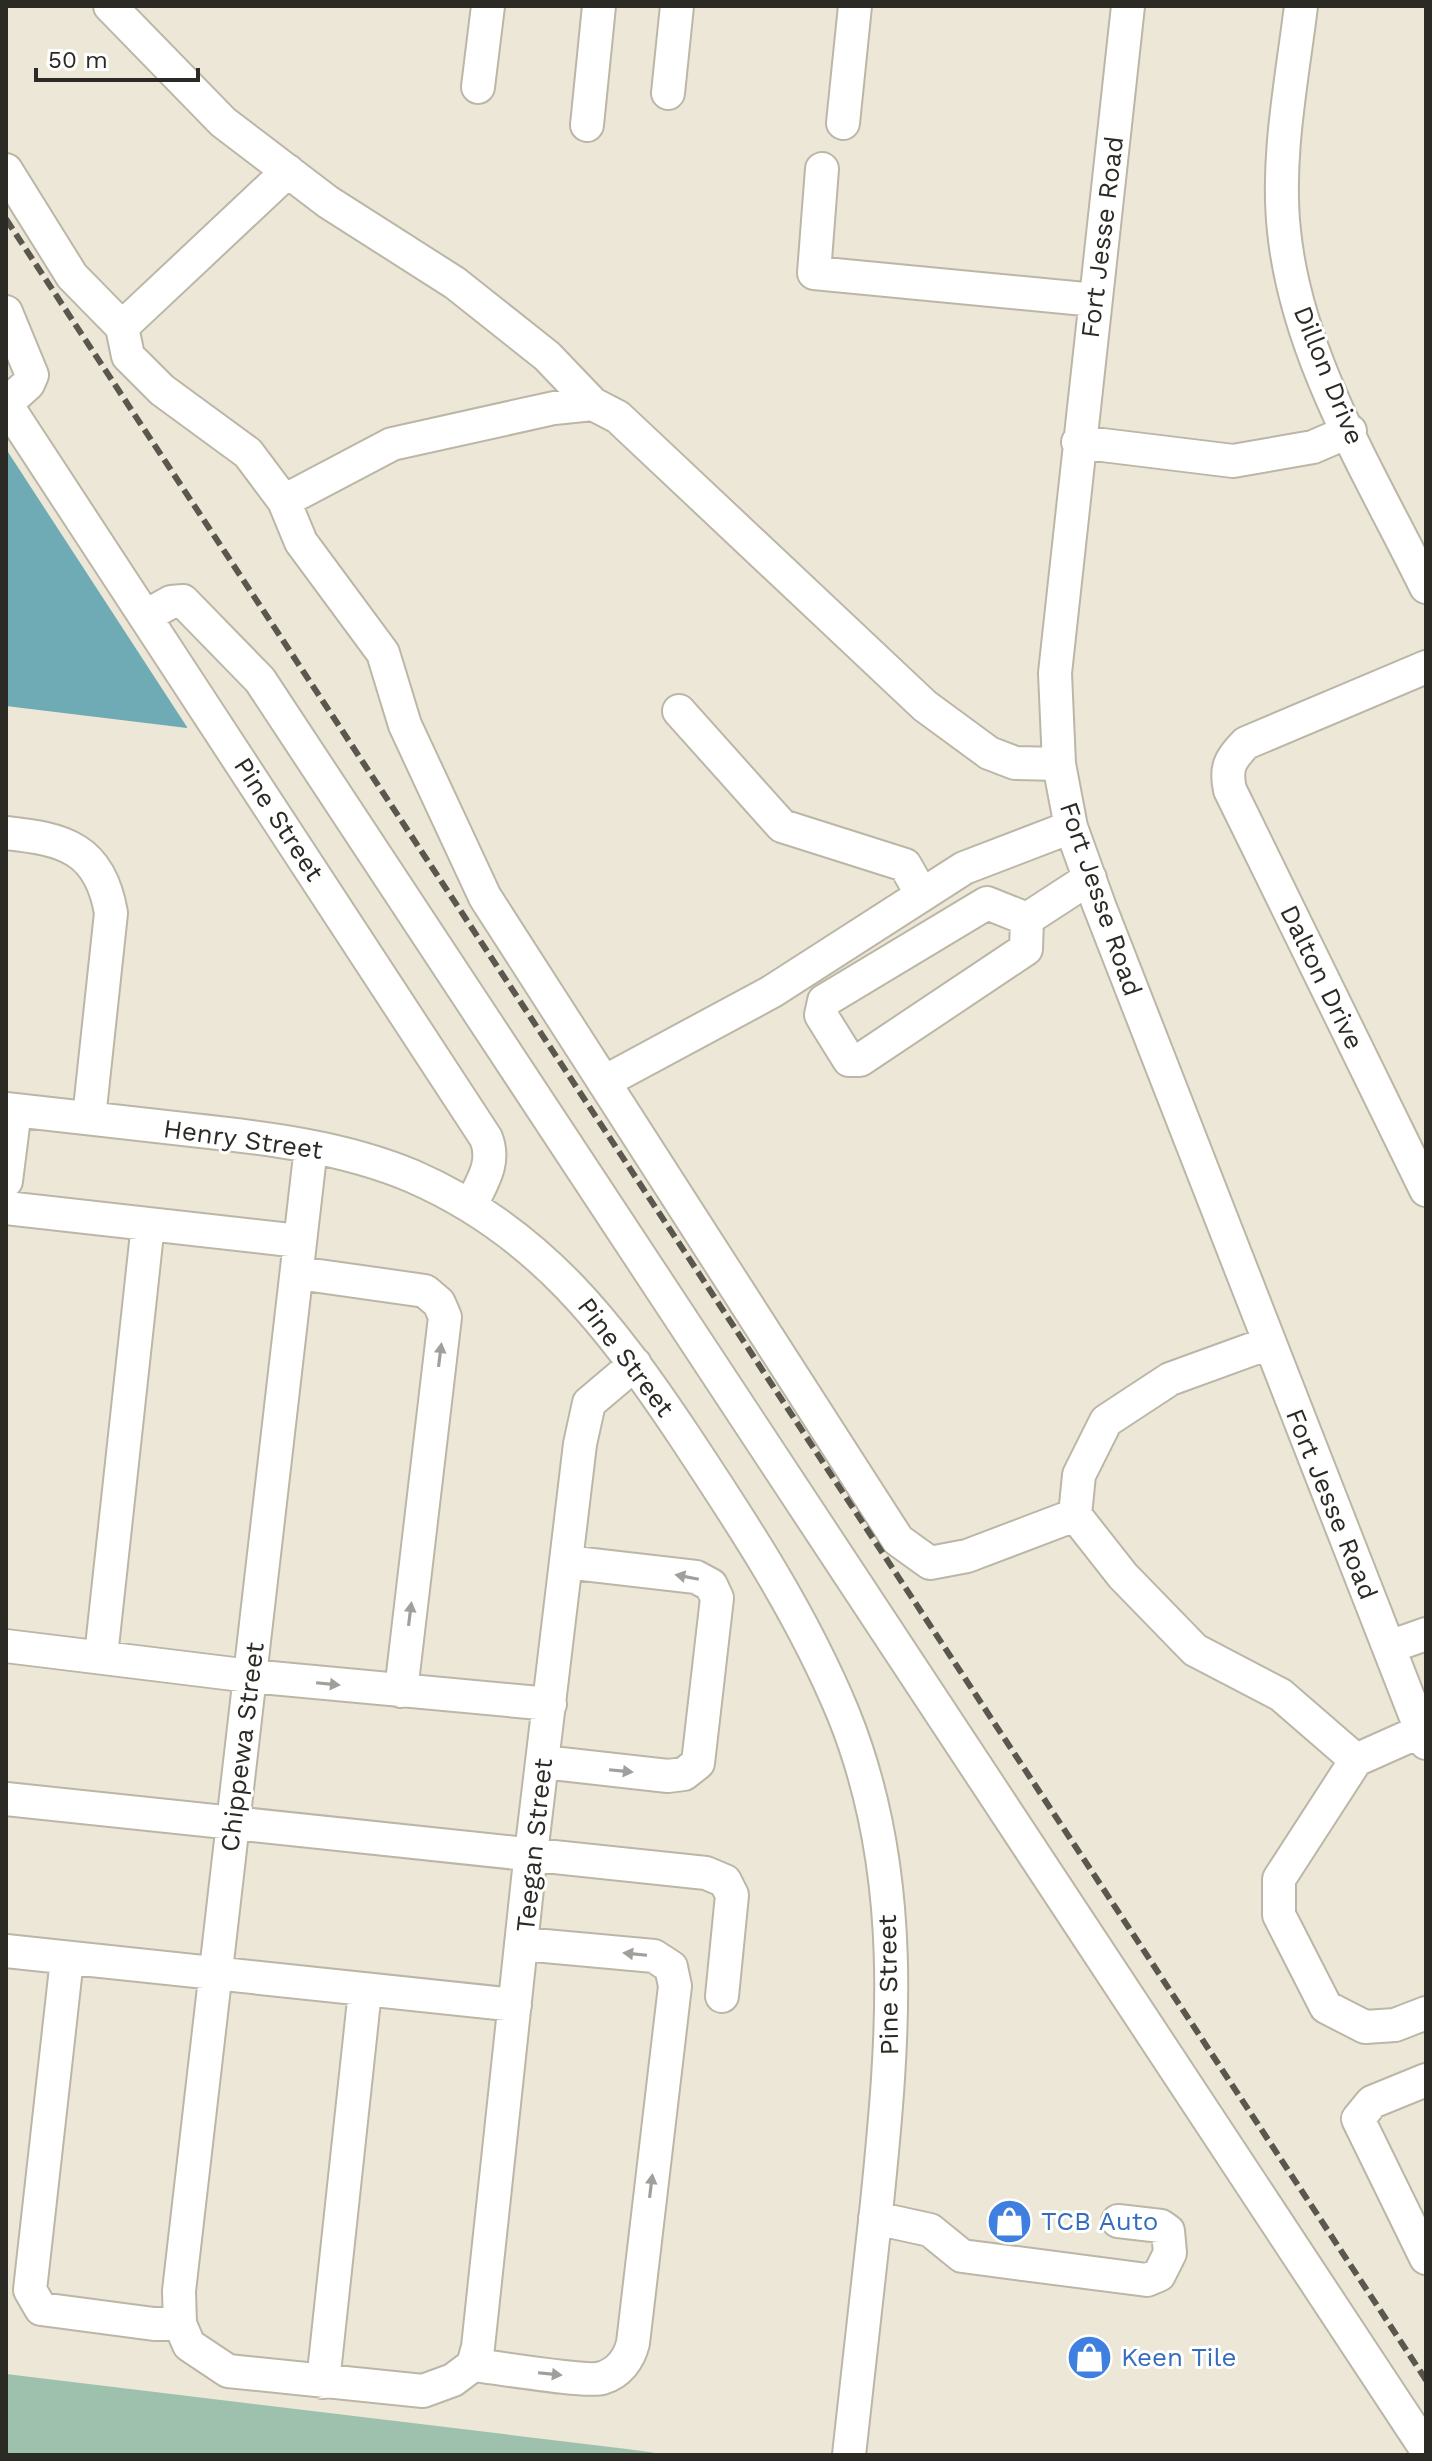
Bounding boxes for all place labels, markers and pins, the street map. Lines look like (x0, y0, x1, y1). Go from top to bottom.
shop icon: TCB Auto (986, 2197, 1034, 2245)
place label: TCB Auto (1041, 2206, 1158, 2236)
shop icon: Keen Tile (1066, 2333, 1114, 2381)
place label: Keen Tile (1121, 2342, 1236, 2372)

